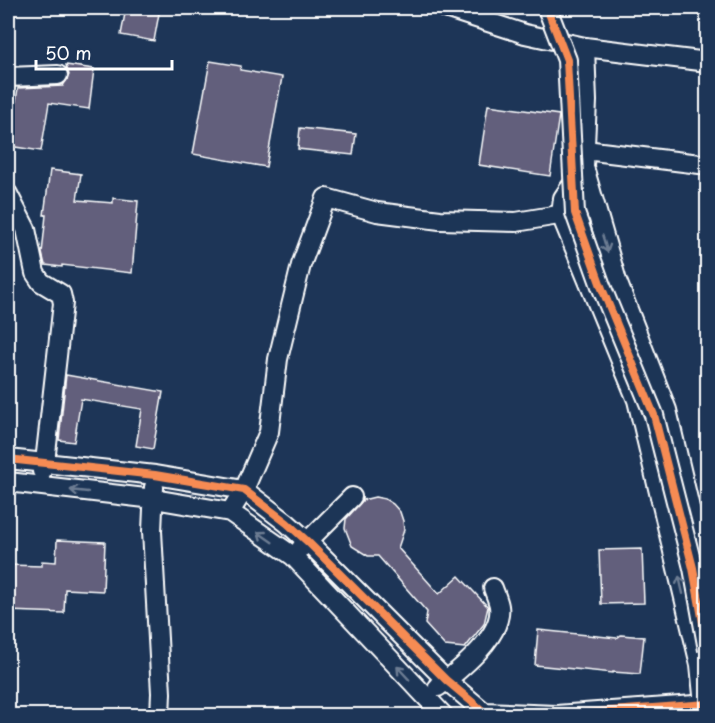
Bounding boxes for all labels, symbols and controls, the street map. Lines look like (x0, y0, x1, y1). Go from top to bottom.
scale bar (36, 33, 172, 71)
text: 50 m (45, 39, 92, 66)
one-way arrow (600, 234, 611, 253)
one-way arrow (70, 485, 90, 496)
one-way arrow (257, 531, 273, 543)
one-way arrow (675, 576, 686, 595)
one-way arrow (396, 666, 411, 681)

